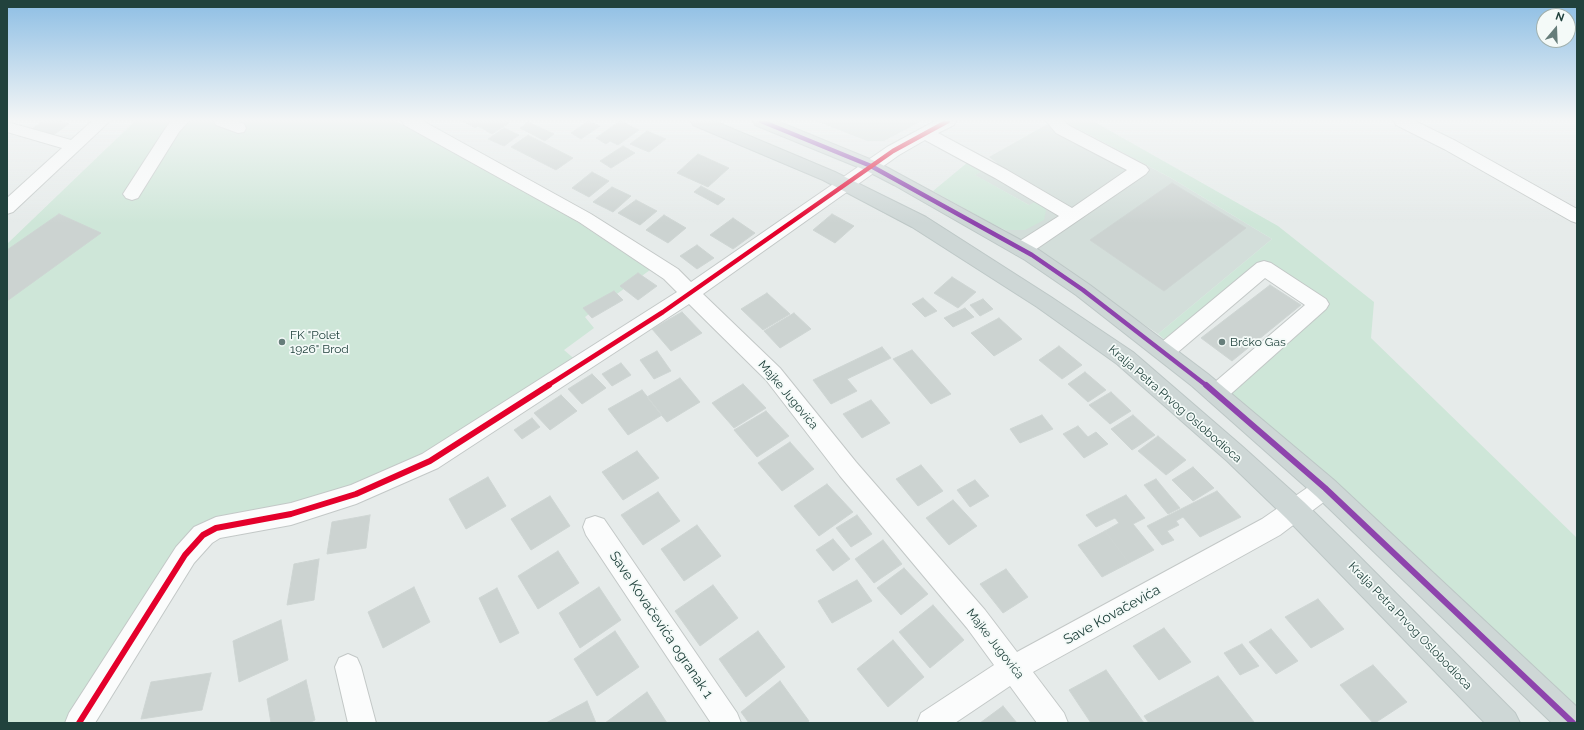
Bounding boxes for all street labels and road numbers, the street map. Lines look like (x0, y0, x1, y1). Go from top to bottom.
street label: Kralja Petra Prvog Oslobodioca (1105, 342, 1245, 466)
street label: Majke Jugovića (755, 358, 821, 432)
street label: Save Kovačevića ogranak 1 (605, 548, 717, 702)
street label: Kralja Petra Prvog Oslobodioca (1345, 559, 1475, 693)
street label: Save Kovačevića (1061, 581, 1163, 649)
street label: Majke Jugovića (963, 606, 1027, 682)

